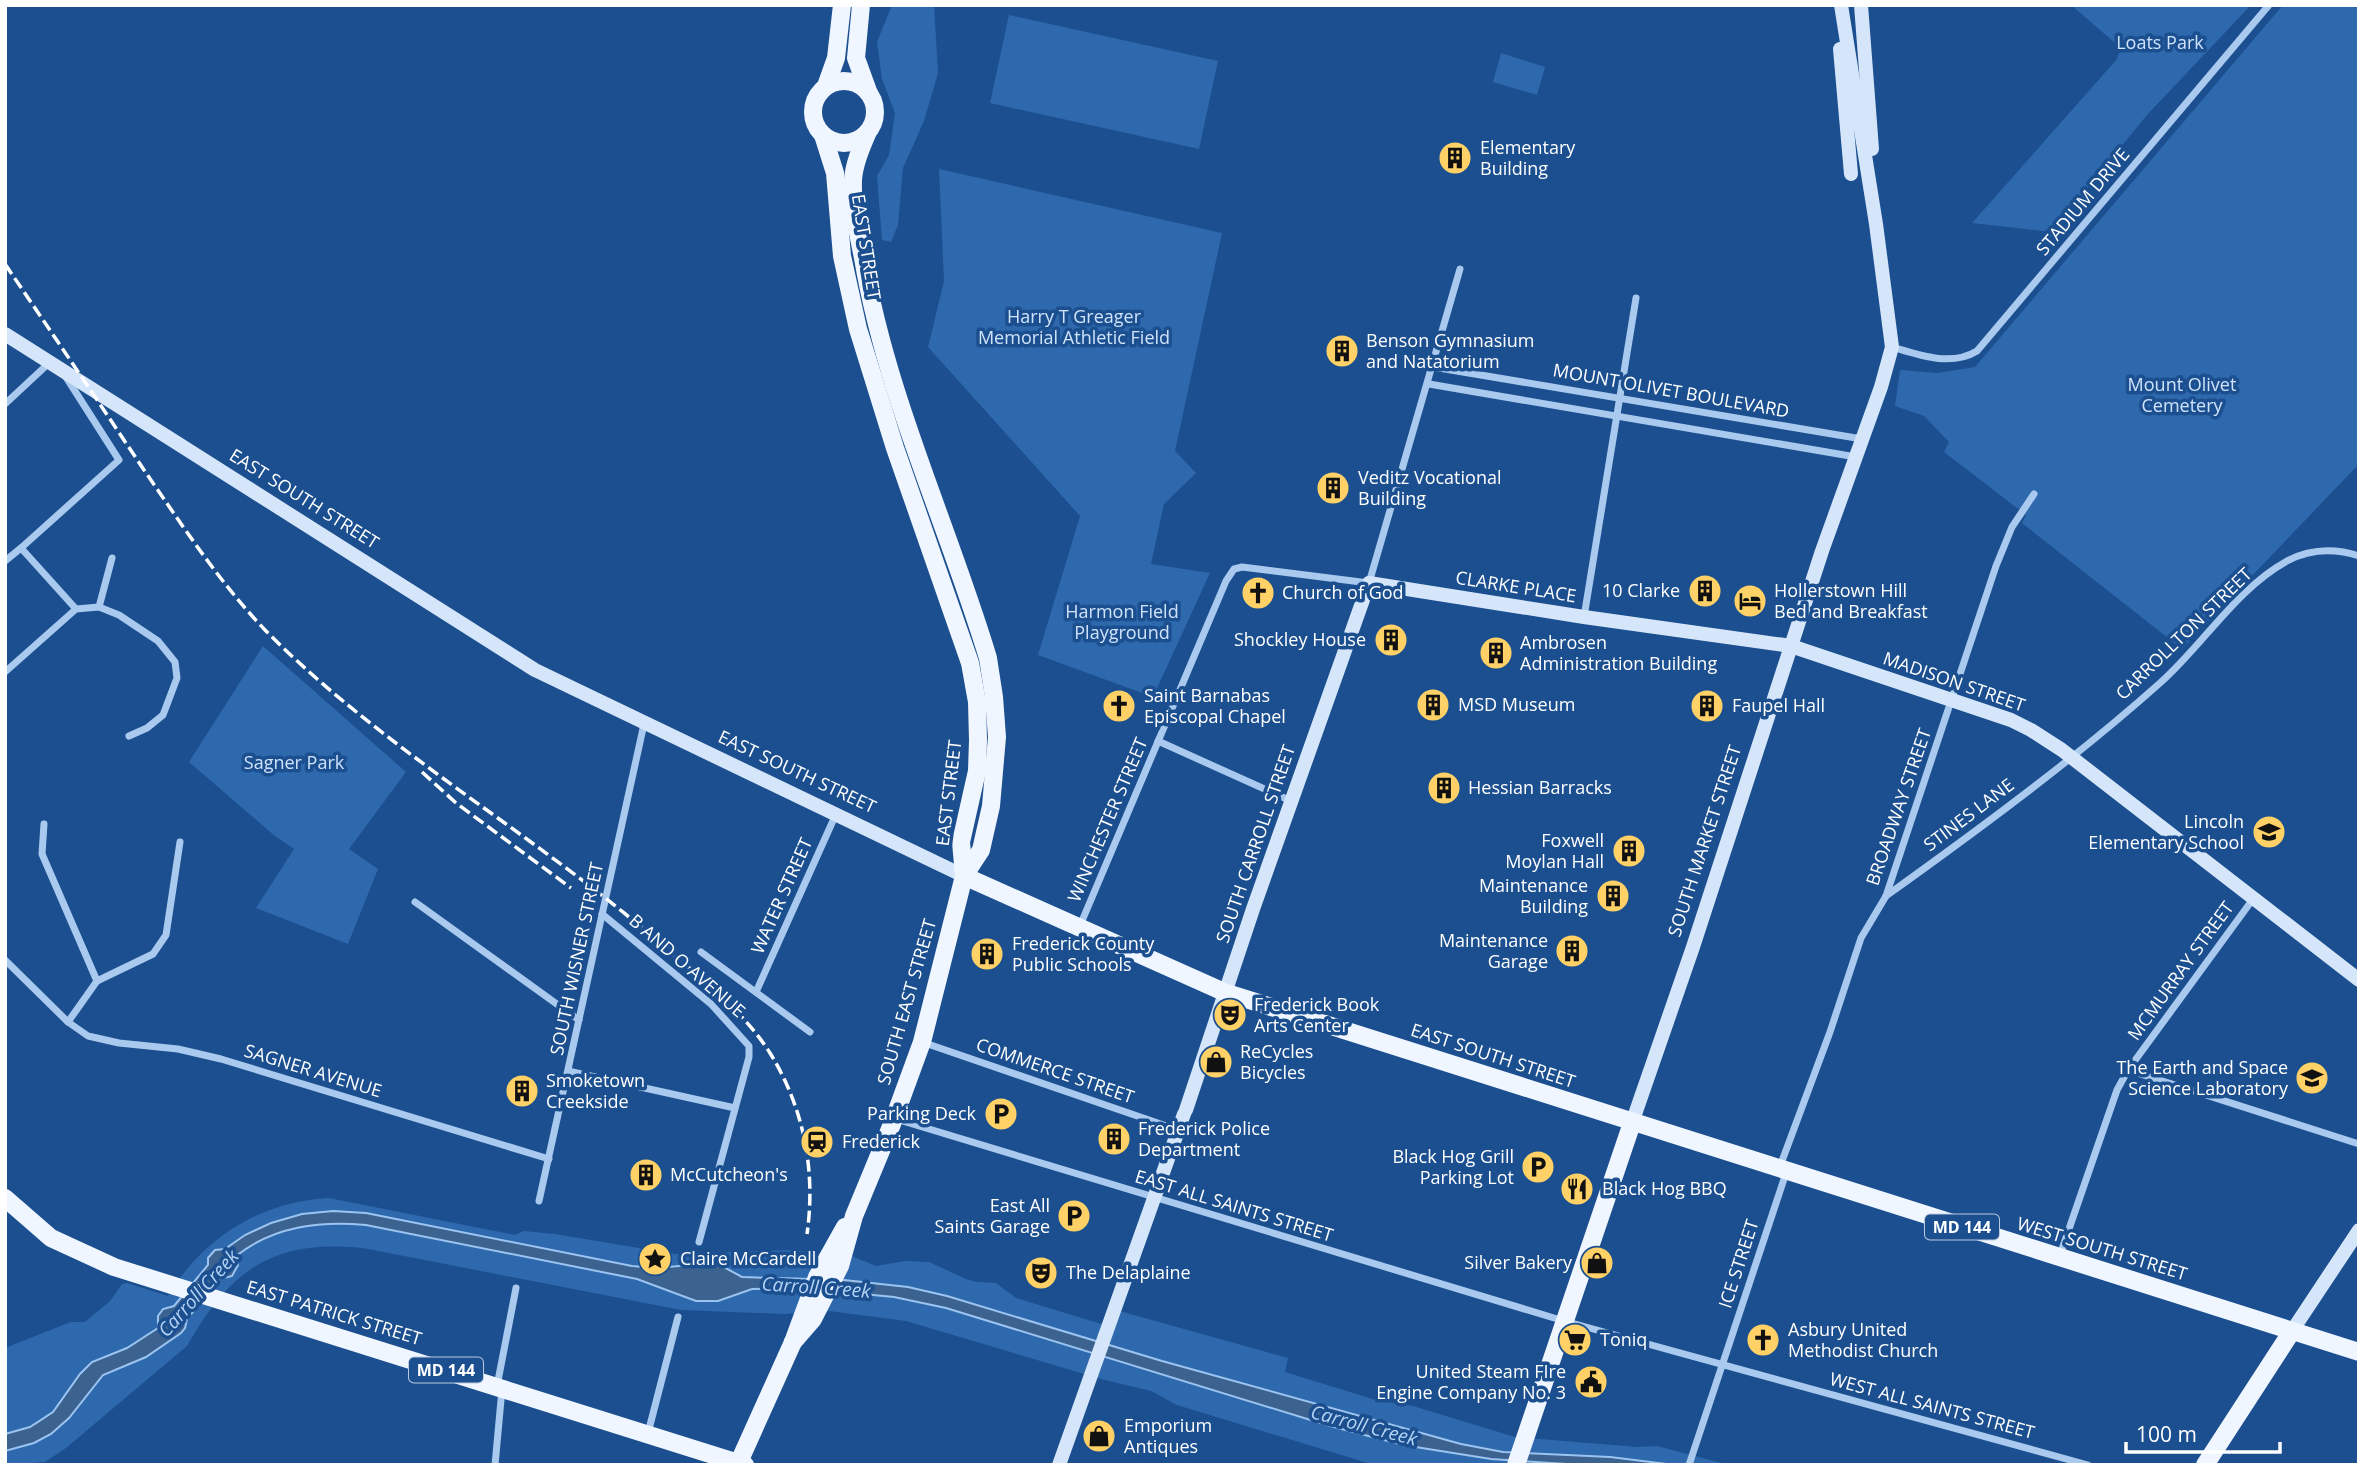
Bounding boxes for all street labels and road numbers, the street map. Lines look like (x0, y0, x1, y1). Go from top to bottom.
street label: STADIUM DRIVE (2030, 143, 2134, 260)
street label: EAST STREET (847, 192, 887, 301)
street label: MOUNT OLIVET BOULEVARD (1551, 357, 1791, 423)
street label: EAST SOUTH STREET (225, 443, 384, 554)
street label: CARROLLTON STREET (2110, 562, 2257, 705)
street label: CLARKE PLACE (1454, 565, 1578, 607)
street label: MADISON STREET (1880, 646, 2029, 717)
street label: EAST SOUTH STREET (715, 724, 880, 818)
street label: BROADWAY STREET (1860, 725, 1936, 888)
street label: WINCHESTER STREET (1062, 734, 1153, 905)
street label: EAST STREET (930, 738, 966, 847)
street label: SOUTH CARROLL STREET (1210, 741, 1300, 946)
street label: SOUTH MARKET STREET (1662, 742, 1746, 939)
street label: STINES LANE (1918, 772, 2018, 856)
street label: WATER STREET (745, 834, 817, 957)
street label: SOUTH WISNER STREET (544, 860, 608, 1057)
street label: MCMURRAY STREET (2122, 896, 2239, 1045)
street label: B AND O AVENUE (625, 908, 751, 1022)
street label: SOUTH EAST STREET (871, 916, 941, 1087)
street label: EAST SOUTH STREET (1408, 1017, 1579, 1093)
street label: COMMERCE STREET (973, 1032, 1138, 1108)
street label: SAGNER AVENUE (242, 1038, 385, 1102)
street label: EAST ALL SAINTS STREET (1132, 1163, 1336, 1247)
street label: WEST SOUTH STREET (2014, 1211, 2190, 1285)
road number: MD 144 (1925, 1214, 1999, 1240)
street label: ICE STREET (1712, 1216, 1764, 1311)
street label: EAST PATRICK STREET (244, 1274, 425, 1350)
road number: MD 144 (409, 1358, 483, 1382)
street label: WEST ALL SAINTS STREET (1827, 1366, 2037, 1444)

